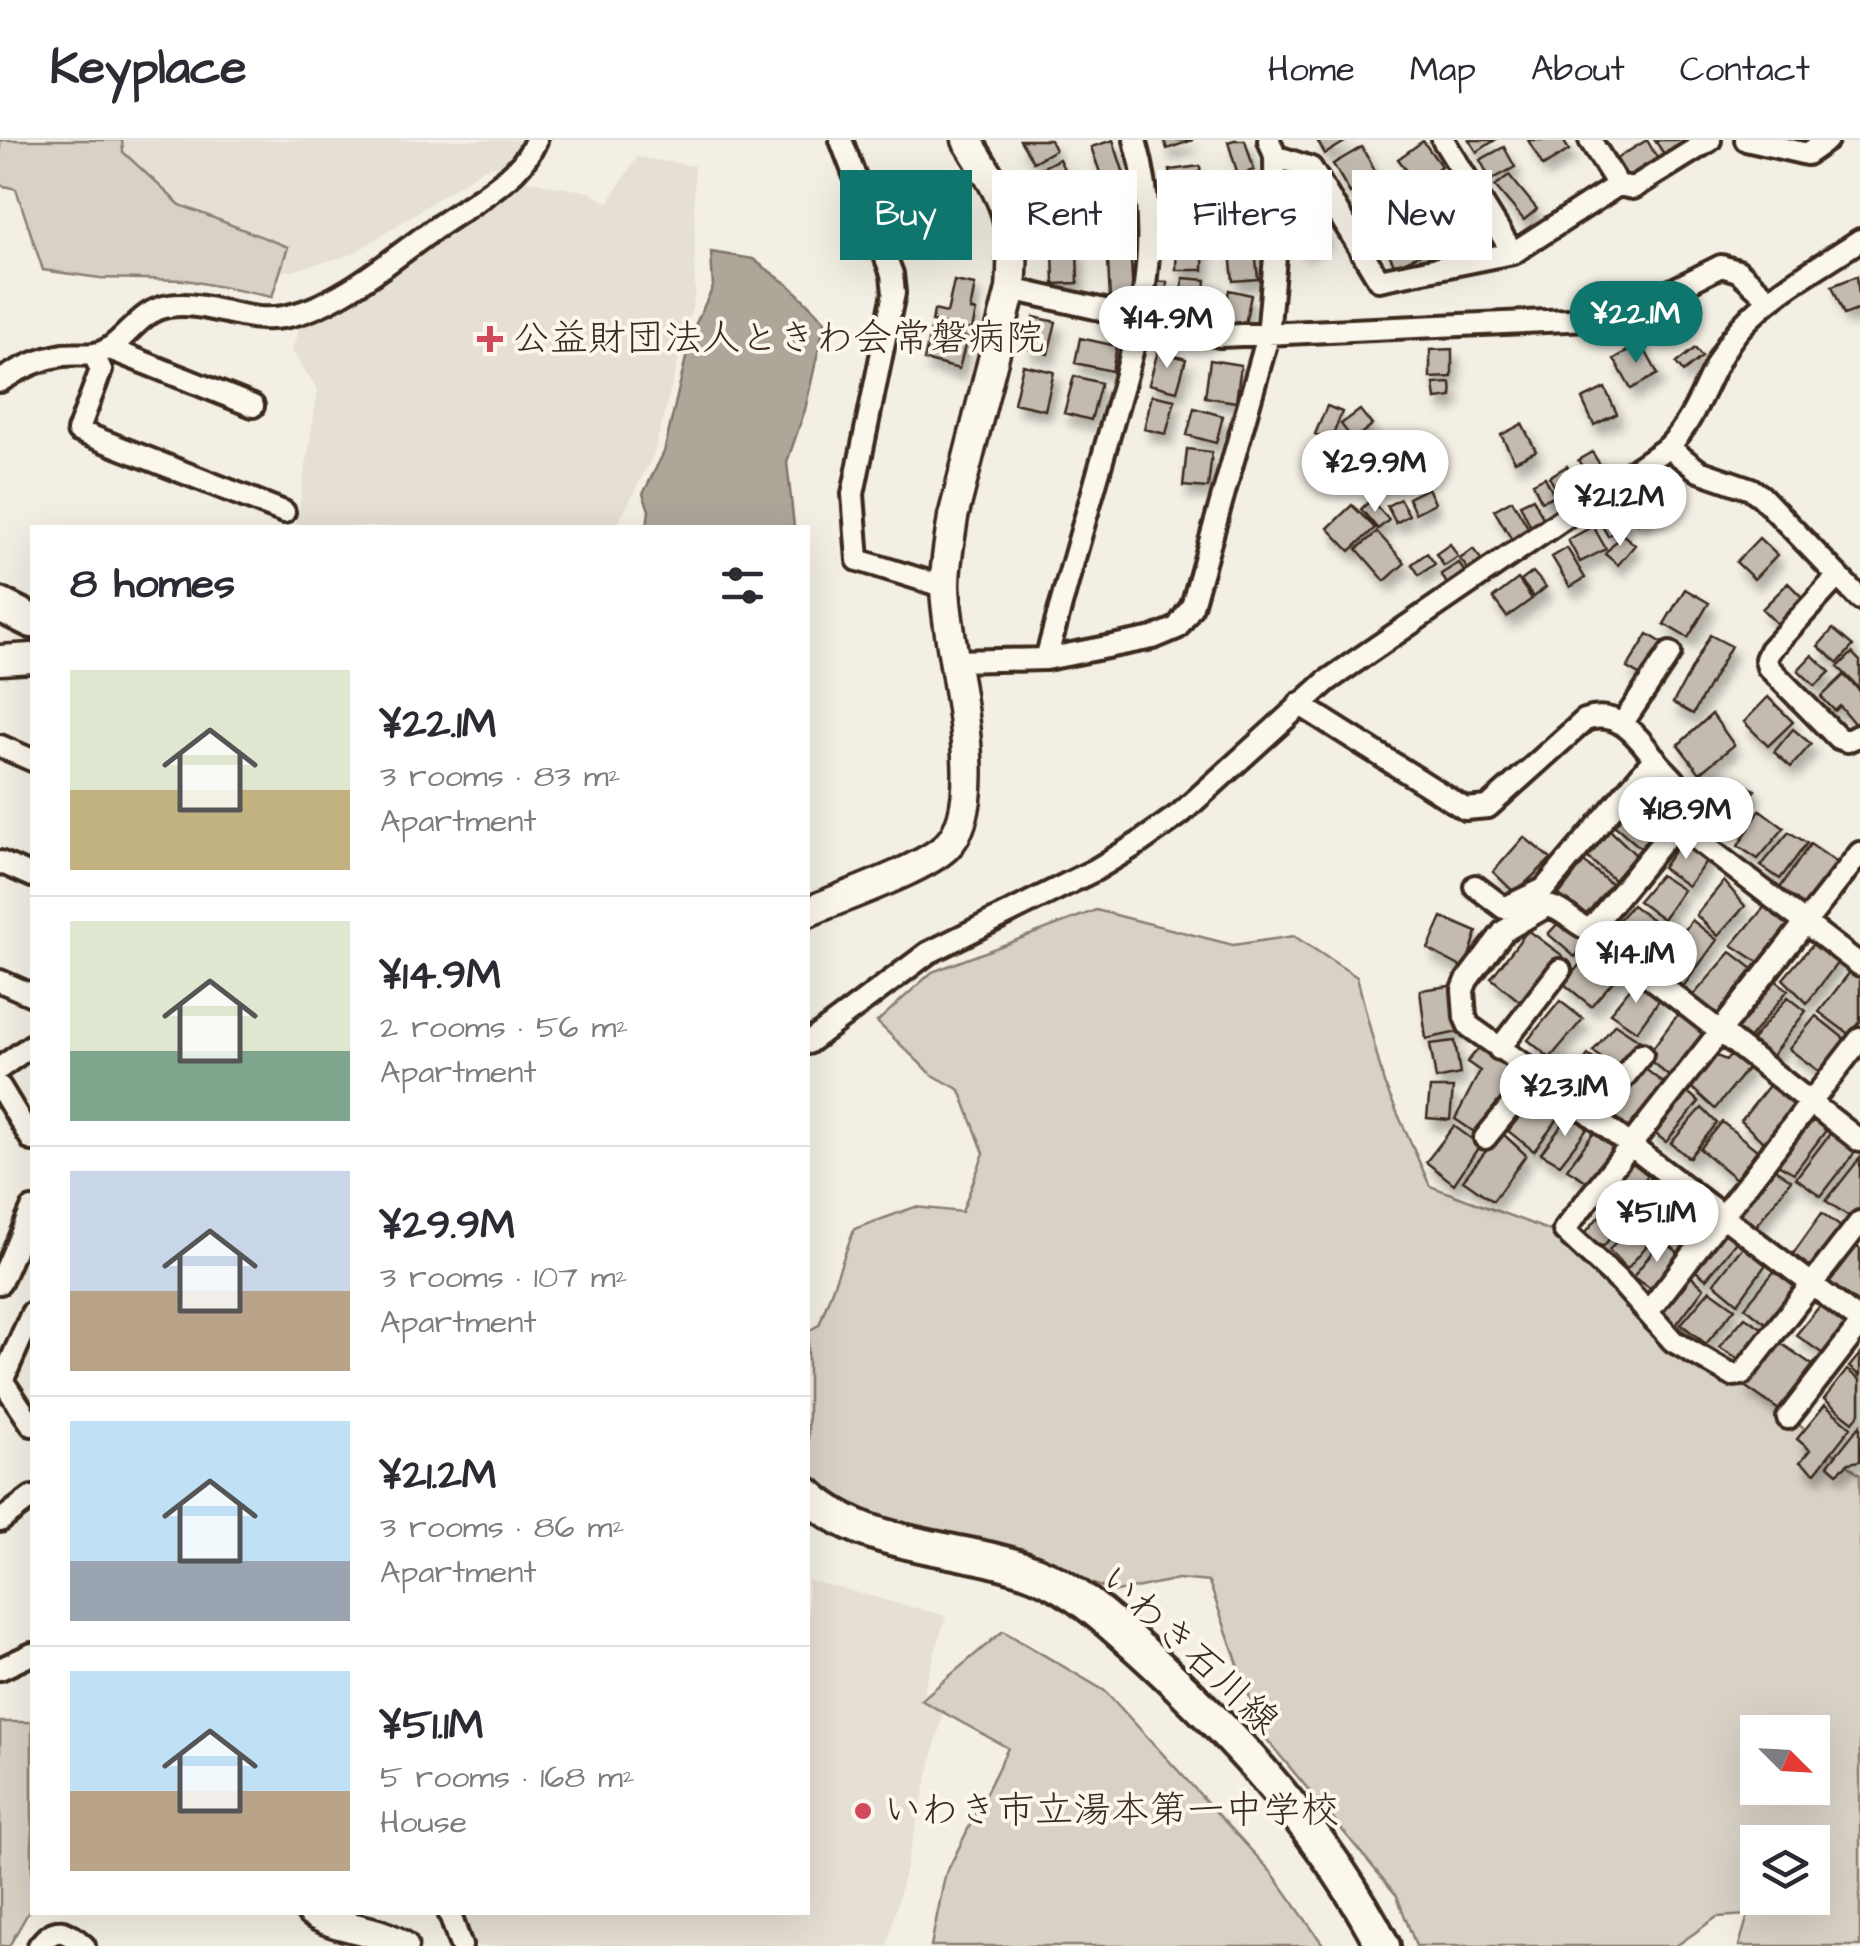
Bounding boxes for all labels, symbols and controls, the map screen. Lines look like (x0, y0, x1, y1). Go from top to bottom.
text: Keyplace (50, 36, 246, 102)
text: Home (1268, 45, 1355, 94)
text: Map (1410, 45, 1476, 94)
text: About (1531, 45, 1625, 94)
text: Contact (1680, 45, 1810, 94)
chip: Buy (840, 170, 972, 260)
chip: Rent (992, 170, 1137, 260)
chip: Filters (1157, 170, 1332, 260)
chip: New (1352, 170, 1492, 260)
pin: ¥22.1M (1555, 281, 1717, 366)
pin: ¥14.9M (1086, 286, 1248, 371)
text: ¥22.1M (1592, 291, 1680, 336)
text: ¥14.9M (1121, 296, 1213, 341)
place label: 公益財団法人ときわ会常磐病院 (512, 313, 1044, 365)
marker: 公益財団法人ときわ会常磐病院 (477, 326, 503, 352)
pin: ¥29.9M (1294, 430, 1456, 515)
text: ¥29.9M (1324, 440, 1426, 485)
pin: ¥21.2M (1539, 464, 1701, 549)
text: ¥21.2M (1576, 474, 1664, 519)
text: 8 homes (70, 556, 235, 614)
icon: filters (715, 558, 770, 613)
text: ¥22.1M (380, 696, 497, 754)
icon: home (150, 710, 270, 830)
text: 3 rooms · 83 m² (380, 754, 621, 799)
pin: ¥18.9M (1605, 777, 1767, 862)
text: ¥18.9M (1640, 787, 1732, 832)
text: Apartment (380, 799, 536, 844)
pin: ¥14.1M (1555, 921, 1717, 1006)
text: ¥14.1M (1597, 931, 1675, 976)
text: ¥14.9M (380, 947, 501, 1005)
icon: home (150, 961, 270, 1081)
text: 2 rooms · 56 m² (380, 1005, 628, 1050)
text: Apartment (380, 1050, 536, 1095)
pin: ¥23.1M (1484, 1054, 1646, 1139)
text: ¥23.1M (1522, 1064, 1608, 1109)
pin: ¥51.1M (1576, 1180, 1738, 1265)
text: ¥51.1M (1618, 1190, 1696, 1235)
text: ¥29.9M (380, 1197, 515, 1255)
icon: home (150, 1211, 270, 1331)
text: 3 rooms · 107 m² (380, 1255, 628, 1300)
text: Apartment (380, 1300, 536, 1345)
text: ¥21.2M (380, 1447, 497, 1505)
icon: home (150, 1461, 270, 1581)
text: 3 rooms · 86 m² (380, 1505, 624, 1550)
text: Apartment (380, 1550, 536, 1595)
street label: いわき石川線 (1088, 1553, 1290, 1747)
text: ¥51.1M (380, 1697, 484, 1755)
icon: home (150, 1711, 270, 1831)
north arrow (1740, 1715, 1830, 1805)
map controls (1740, 1715, 1830, 1915)
text: 5 rooms · 168 m² (380, 1755, 635, 1800)
place label: いわき市立湯本第一中学校 (883, 1785, 1339, 1837)
text: House (380, 1800, 467, 1845)
marker: いわき市立湯本第一中学校 (852, 1800, 874, 1822)
button: layers (1740, 1825, 1830, 1915)

